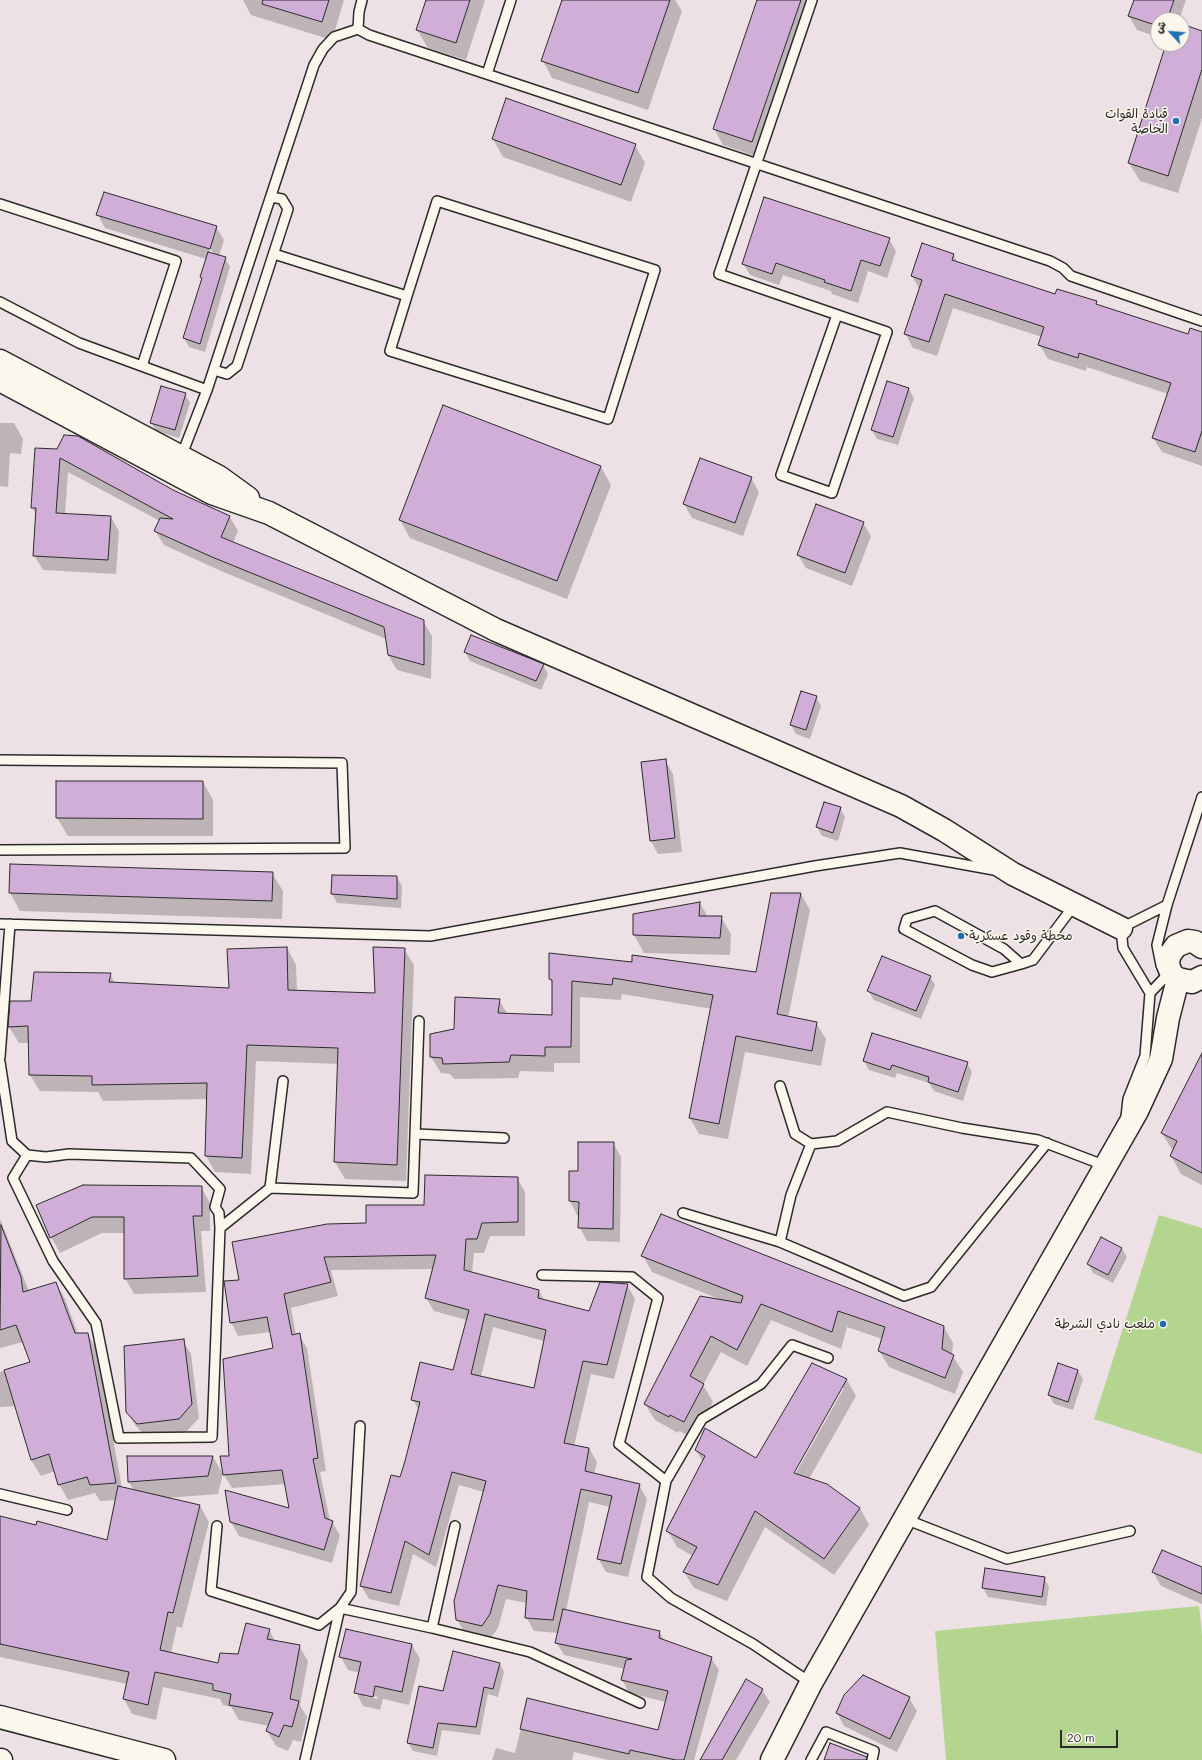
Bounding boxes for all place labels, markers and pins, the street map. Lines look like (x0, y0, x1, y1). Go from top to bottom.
place label: قيادة القوات الخاصة (1105, 106, 1168, 137)
marker: قيادة القوات الخاصة (1171, 116, 1181, 126)
place label: محطة وقود عسكرية (969, 928, 1073, 944)
marker: محطة وقود عسكرية (956, 931, 966, 941)
place label: ملعب نادي الشرطة (1055, 1316, 1155, 1332)
marker: ملعب نادي الشرطة (1158, 1319, 1168, 1329)

